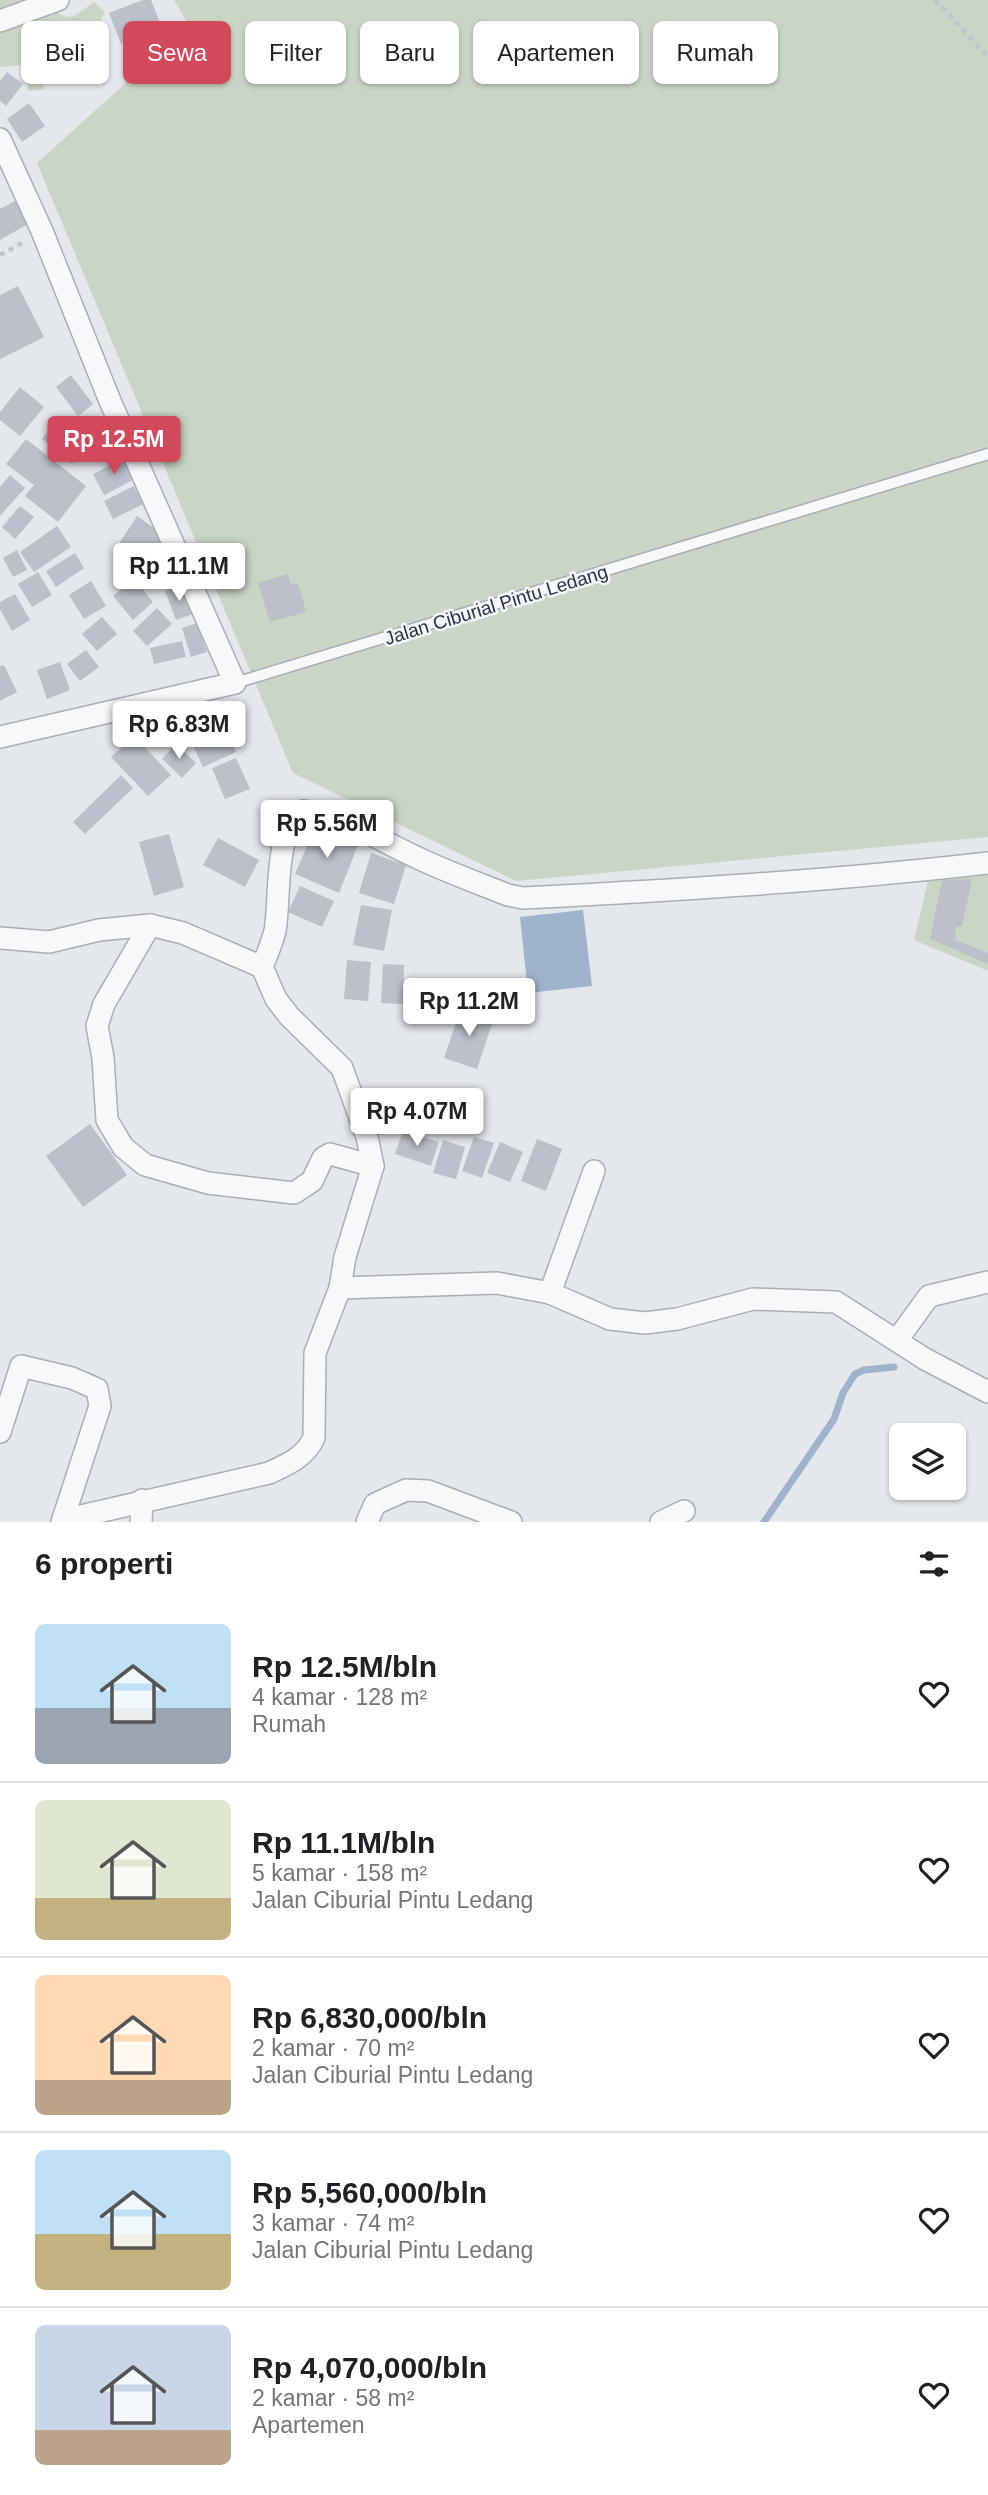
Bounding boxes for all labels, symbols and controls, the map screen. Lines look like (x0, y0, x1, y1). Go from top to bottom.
chip: Beli (21, 21, 109, 84)
chip: Sewa (123, 21, 231, 84)
chip: Filter (245, 21, 346, 84)
chip: Baru (360, 21, 459, 84)
chip: Apartemen (473, 21, 639, 84)
chip: Rumah (653, 21, 778, 84)
pin: Rp 12.5M (42, 416, 186, 476)
text: Rp 12.5M (64, 426, 164, 452)
pin: Rp 11.1M (107, 544, 251, 603)
text: Rp 11.1M (129, 553, 229, 579)
street label: Jalan Ciburial Pintu Ledang (382, 561, 610, 649)
pin: Rp 6.83M (107, 702, 251, 761)
text: Rp 6.83M (129, 711, 229, 737)
pin: Rp 5.56M (255, 800, 399, 860)
text: Rp 5.56M (277, 810, 377, 836)
pin: Rp 11.2M (397, 978, 541, 1038)
text: Rp 11.2M (419, 988, 519, 1014)
pin: Rp 4.07M (345, 1088, 489, 1148)
text: Rp 4.07M (367, 1098, 467, 1124)
map controls (889, 1423, 966, 1500)
button: layers (889, 1423, 966, 1500)
icon: filters (915, 1545, 953, 1583)
text: 6 properti (35, 1547, 173, 1580)
text: Rp 12.5M/bln (252, 1650, 437, 1683)
icon: home (91, 1652, 175, 1736)
icon: heart (915, 1675, 953, 1713)
text: 4 kamar · 128 m² (252, 1684, 427, 1710)
text: Rumah (252, 1711, 326, 1737)
text: Rp 11.1M/bln (252, 1826, 435, 1859)
icon: home (91, 1828, 175, 1912)
icon: heart (915, 1851, 953, 1889)
text: 5 kamar · 158 m² (252, 1860, 427, 1886)
text: Jalan Ciburial Pintu Ledang (252, 1887, 533, 1913)
text: Rp 6,830,000/bln (252, 2001, 487, 2034)
icon: home (91, 2003, 175, 2087)
icon: heart (915, 2026, 953, 2064)
text: 2 kamar · 70 m² (252, 2035, 414, 2061)
text: Jalan Ciburial Pintu Ledang (252, 2062, 533, 2088)
text: Rp 5,560,000/bln (252, 2176, 487, 2209)
icon: home (91, 2178, 175, 2262)
icon: heart (915, 2201, 953, 2239)
text: 3 kamar · 74 m² (252, 2210, 414, 2236)
text: Jalan Ciburial Pintu Ledang (252, 2237, 533, 2263)
text: Rp 4,070,000/bln (252, 2351, 487, 2384)
icon: home (91, 2353, 175, 2437)
icon: heart (915, 2376, 953, 2414)
text: 2 kamar · 58 m² (252, 2385, 414, 2411)
text: Apartemen (252, 2412, 365, 2438)

